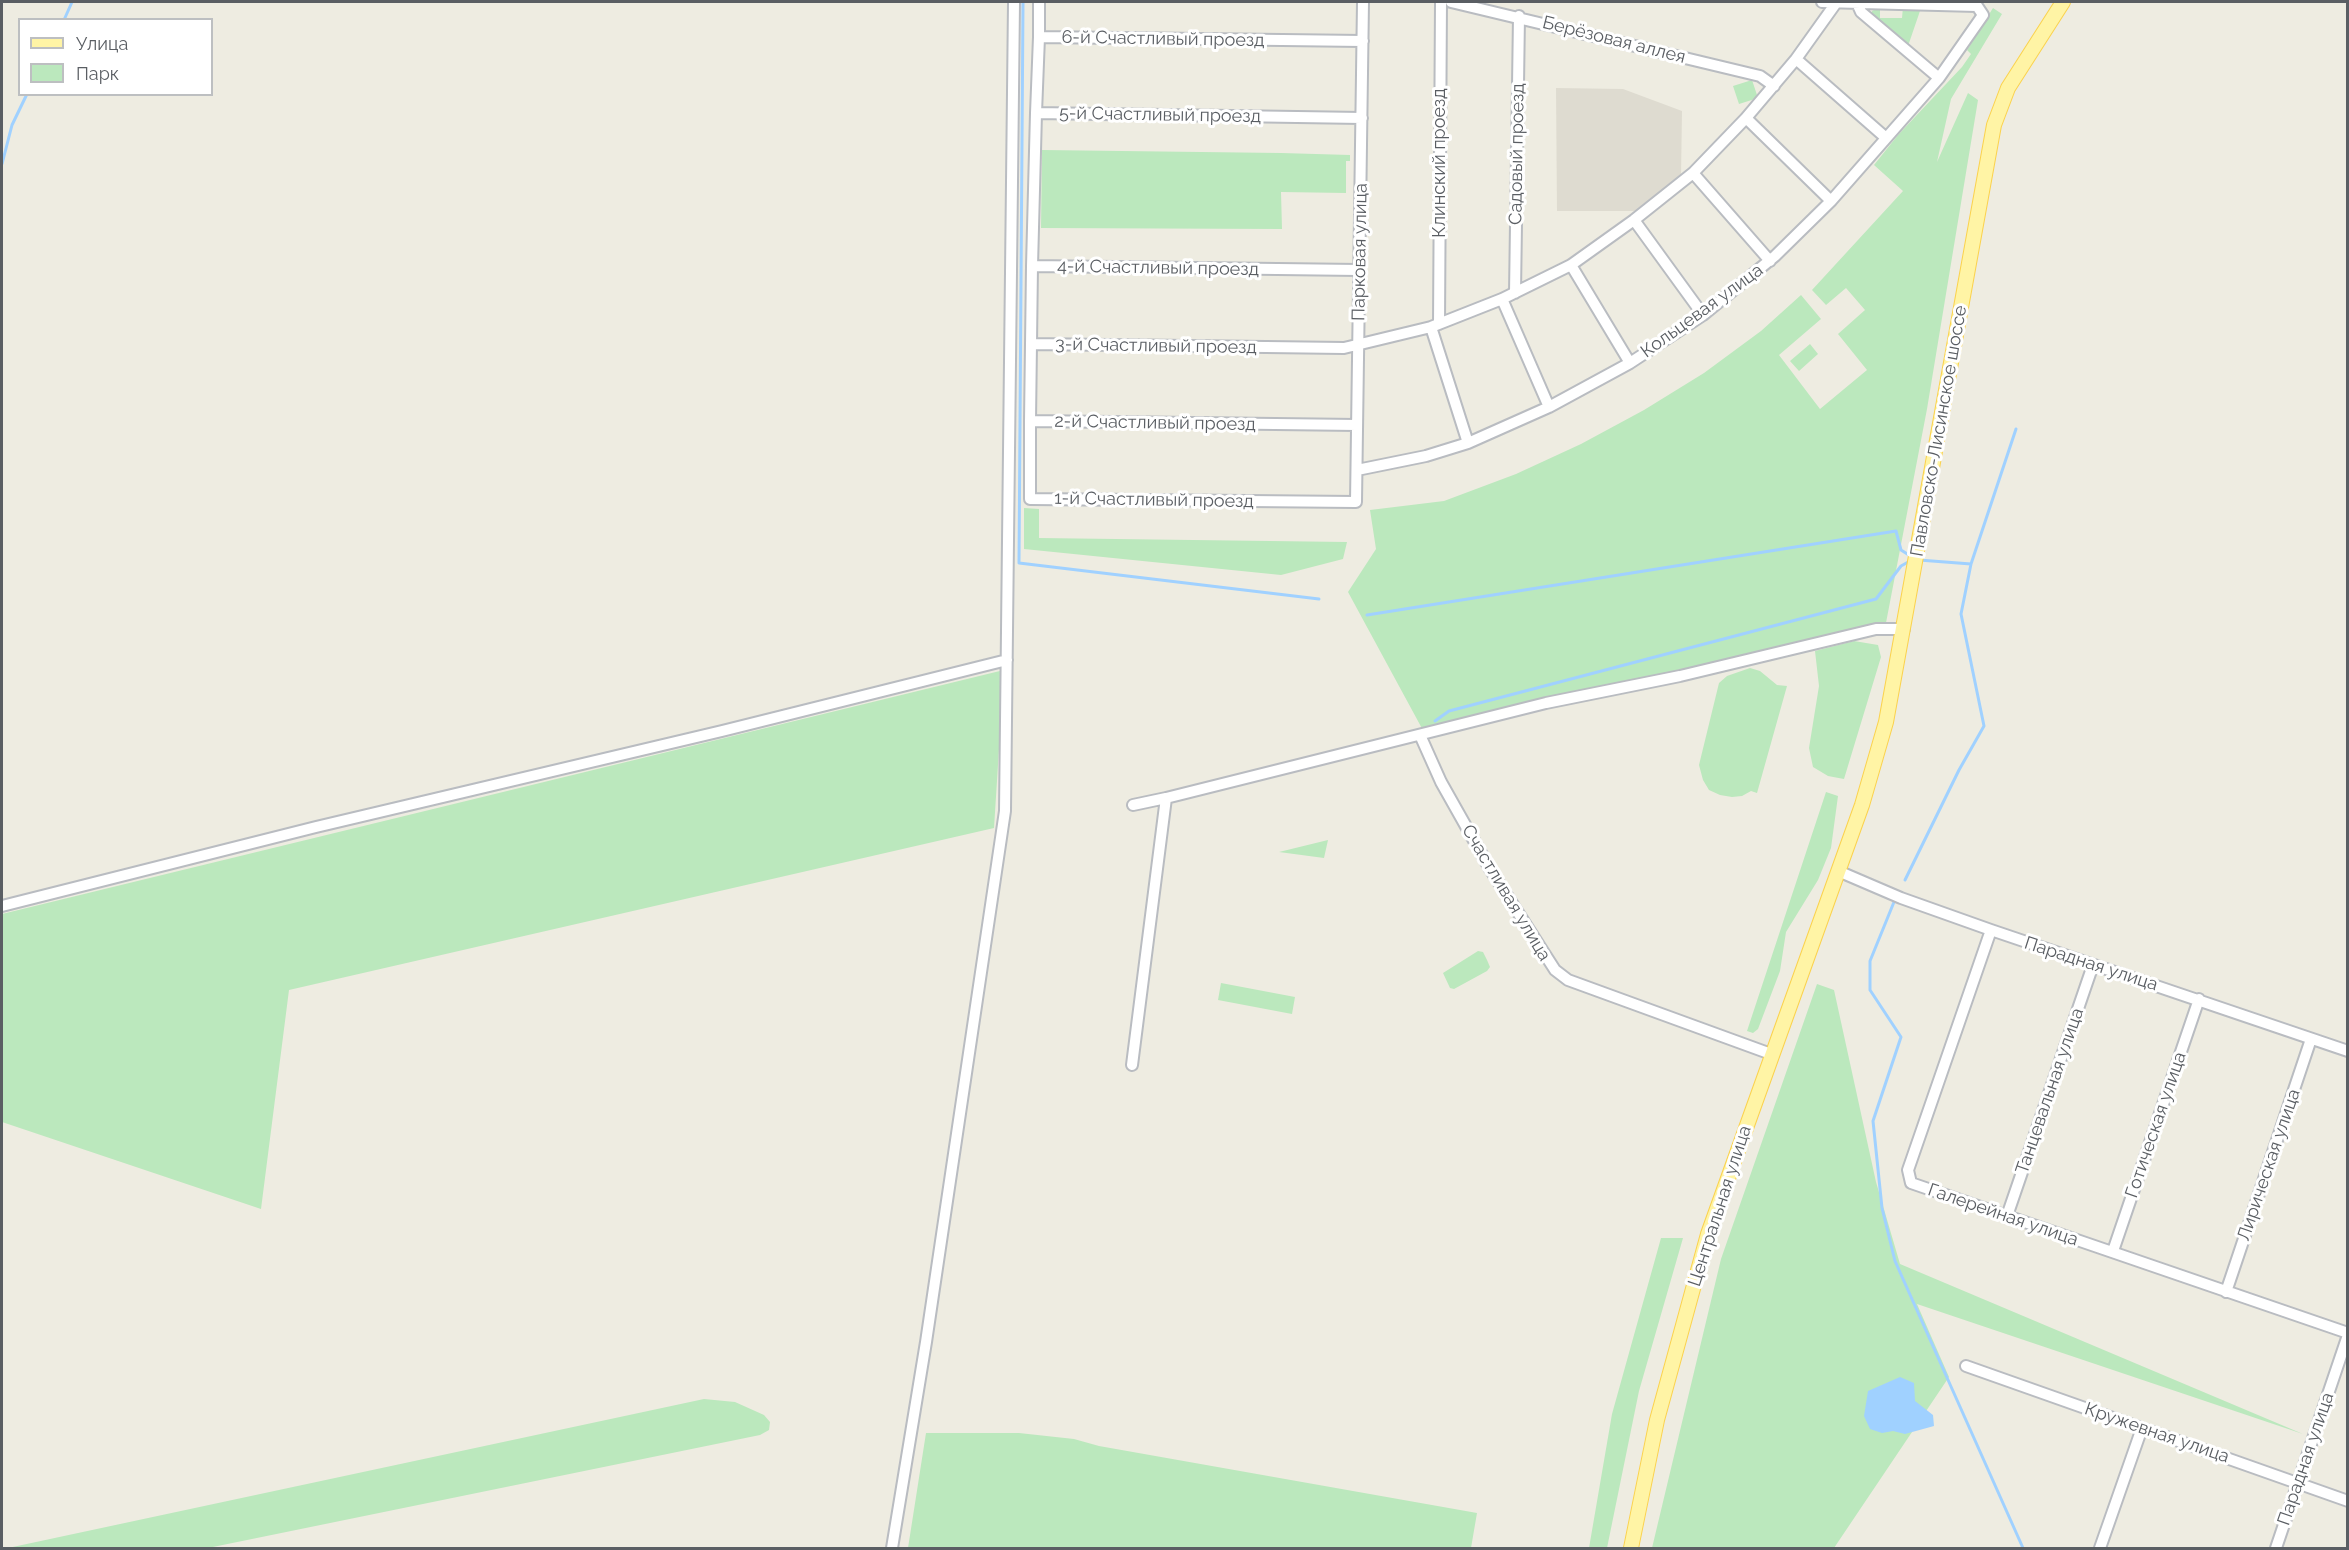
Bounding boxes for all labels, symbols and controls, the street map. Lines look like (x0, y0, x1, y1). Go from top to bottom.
street label: Берёзовая аллея (1540, 12, 1688, 68)
legend (18, 18, 213, 96)
street label: 6-й Счастливый проезд (1061, 26, 1265, 52)
text: Улица (76, 33, 128, 54)
text: Парк (76, 63, 119, 84)
street label: Садовый проезд (1505, 83, 1529, 225)
street label: Клинский проезд (1429, 88, 1451, 238)
street label: 5-й Счастливый проезд (1059, 102, 1261, 128)
street label: Парковая улица (1348, 183, 1372, 321)
street label: 4-й Счастливый проезд (1057, 255, 1259, 281)
street label: Кольцевая улица (1637, 259, 1767, 363)
street label: Павловско-Лисинское шоссе (1906, 304, 1972, 558)
street label: 3-й Счастливый проезд (1055, 333, 1257, 359)
street label: 2-й Счастливый проезд (1054, 410, 1256, 436)
street label: 1-й Счастливый проезд (1054, 487, 1254, 513)
street label: Счастливая улица (1457, 821, 1555, 965)
street label: Парадная улица (2021, 932, 2161, 996)
street label: Танцевальная улица (2011, 1005, 2089, 1177)
street label: Готическая улица (2121, 1049, 2191, 1201)
street label: Лирическая улица (2233, 1086, 2305, 1244)
street label: Центральная улица (1684, 1123, 1756, 1289)
street label: Галерейная улица (1925, 1179, 2081, 1251)
street label: Парадная улица (2273, 1390, 2339, 1528)
street label: Кружевная улица (2082, 1398, 2232, 1468)

